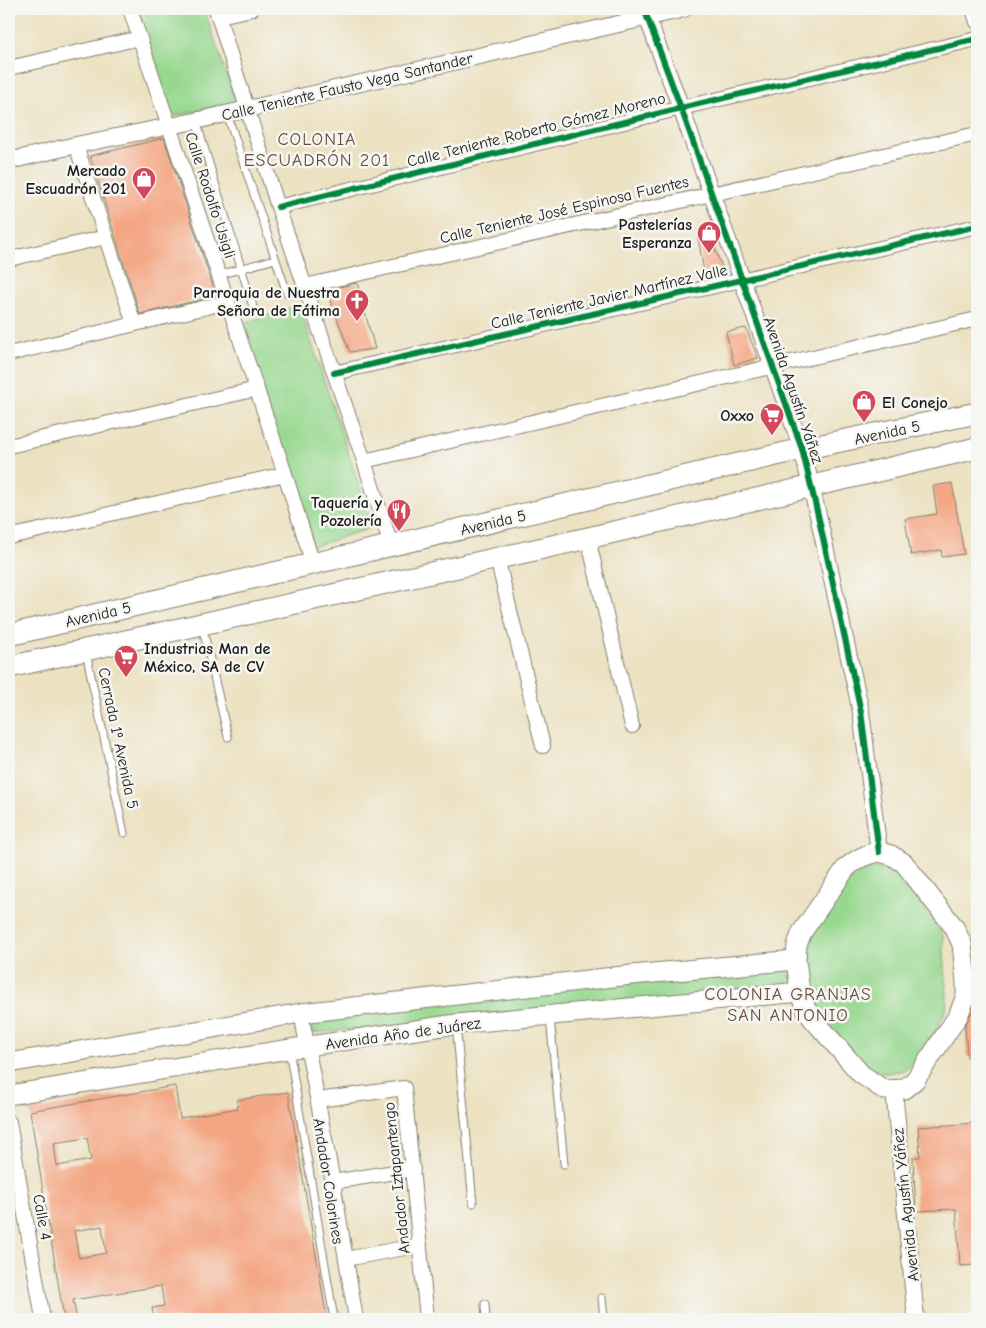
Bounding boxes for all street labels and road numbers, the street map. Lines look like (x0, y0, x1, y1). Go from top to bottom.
street label: Calle Teniente Fausto Vega Santander (220, 49, 475, 125)
street label: Calle Teniente Roberto Gómez Moreno (405, 89, 667, 171)
street label: Calle Rodolfo Usigli (181, 130, 239, 261)
street label: Calle Teniente José Espinosa Fuentes (438, 172, 691, 247)
street label: Calle Teniente Javier Martínez Valle (489, 261, 729, 333)
street label: Avenida Agustín Yáñez (759, 314, 827, 466)
street label: Avenida 5 (853, 417, 922, 449)
street label: Avenida 5 (459, 507, 528, 539)
street label: Avenida 5 (64, 599, 133, 631)
street label: Cerrada 1ª Avenida 5 (94, 666, 142, 811)
street label: Avenida Año de Juárez (324, 1014, 482, 1054)
street label: Andador Iztapantengo (380, 1101, 414, 1255)
street label: Andador Colorines (309, 1117, 347, 1246)
street label: Avenida Agustín Yáñez (889, 1127, 923, 1283)
street label: Calle 4 (29, 1193, 55, 1241)

